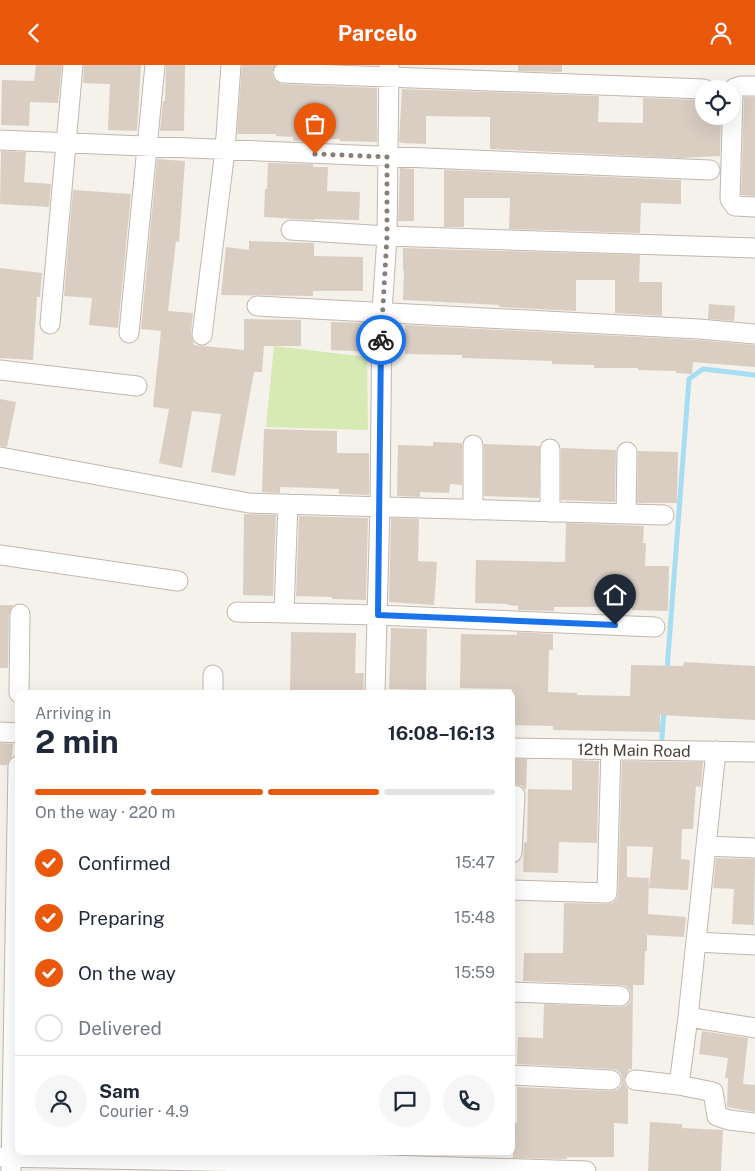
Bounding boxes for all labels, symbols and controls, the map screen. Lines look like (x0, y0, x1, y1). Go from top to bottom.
icon: back (20, 19, 48, 47)
icon: person (707, 19, 735, 47)
text: Parcelo (338, 20, 417, 46)
map controls (695, 80, 740, 125)
button: locate (695, 80, 740, 125)
pin (294, 103, 336, 154)
icon: bag (301, 110, 329, 138)
courier (356, 315, 406, 365)
icon: bike (367, 326, 395, 354)
pin (594, 574, 636, 625)
icon: home (601, 581, 629, 609)
text: Arriving in (35, 704, 111, 723)
text: 16:08–16:13 (388, 722, 495, 744)
text: 2 min (35, 723, 119, 760)
street label: 12th Main Road (577, 740, 691, 761)
text: On the way · 220 m (35, 803, 175, 822)
icon: check (35, 849, 63, 877)
text: Confirmed (78, 852, 171, 874)
text: 15:47 (455, 853, 495, 872)
icon: check (35, 904, 63, 932)
text: Preparing (78, 907, 165, 929)
text: 15:48 (454, 908, 495, 927)
icon: check (35, 959, 63, 987)
text: On the way (78, 962, 176, 984)
text: 15:59 (454, 963, 495, 982)
text: Delivered (78, 1017, 162, 1039)
button: person (35, 1075, 87, 1127)
button: chat (379, 1075, 431, 1127)
button: phone (443, 1075, 495, 1127)
text: Sam (99, 1080, 140, 1102)
text: Courier · 4.9 (99, 1102, 189, 1121)

